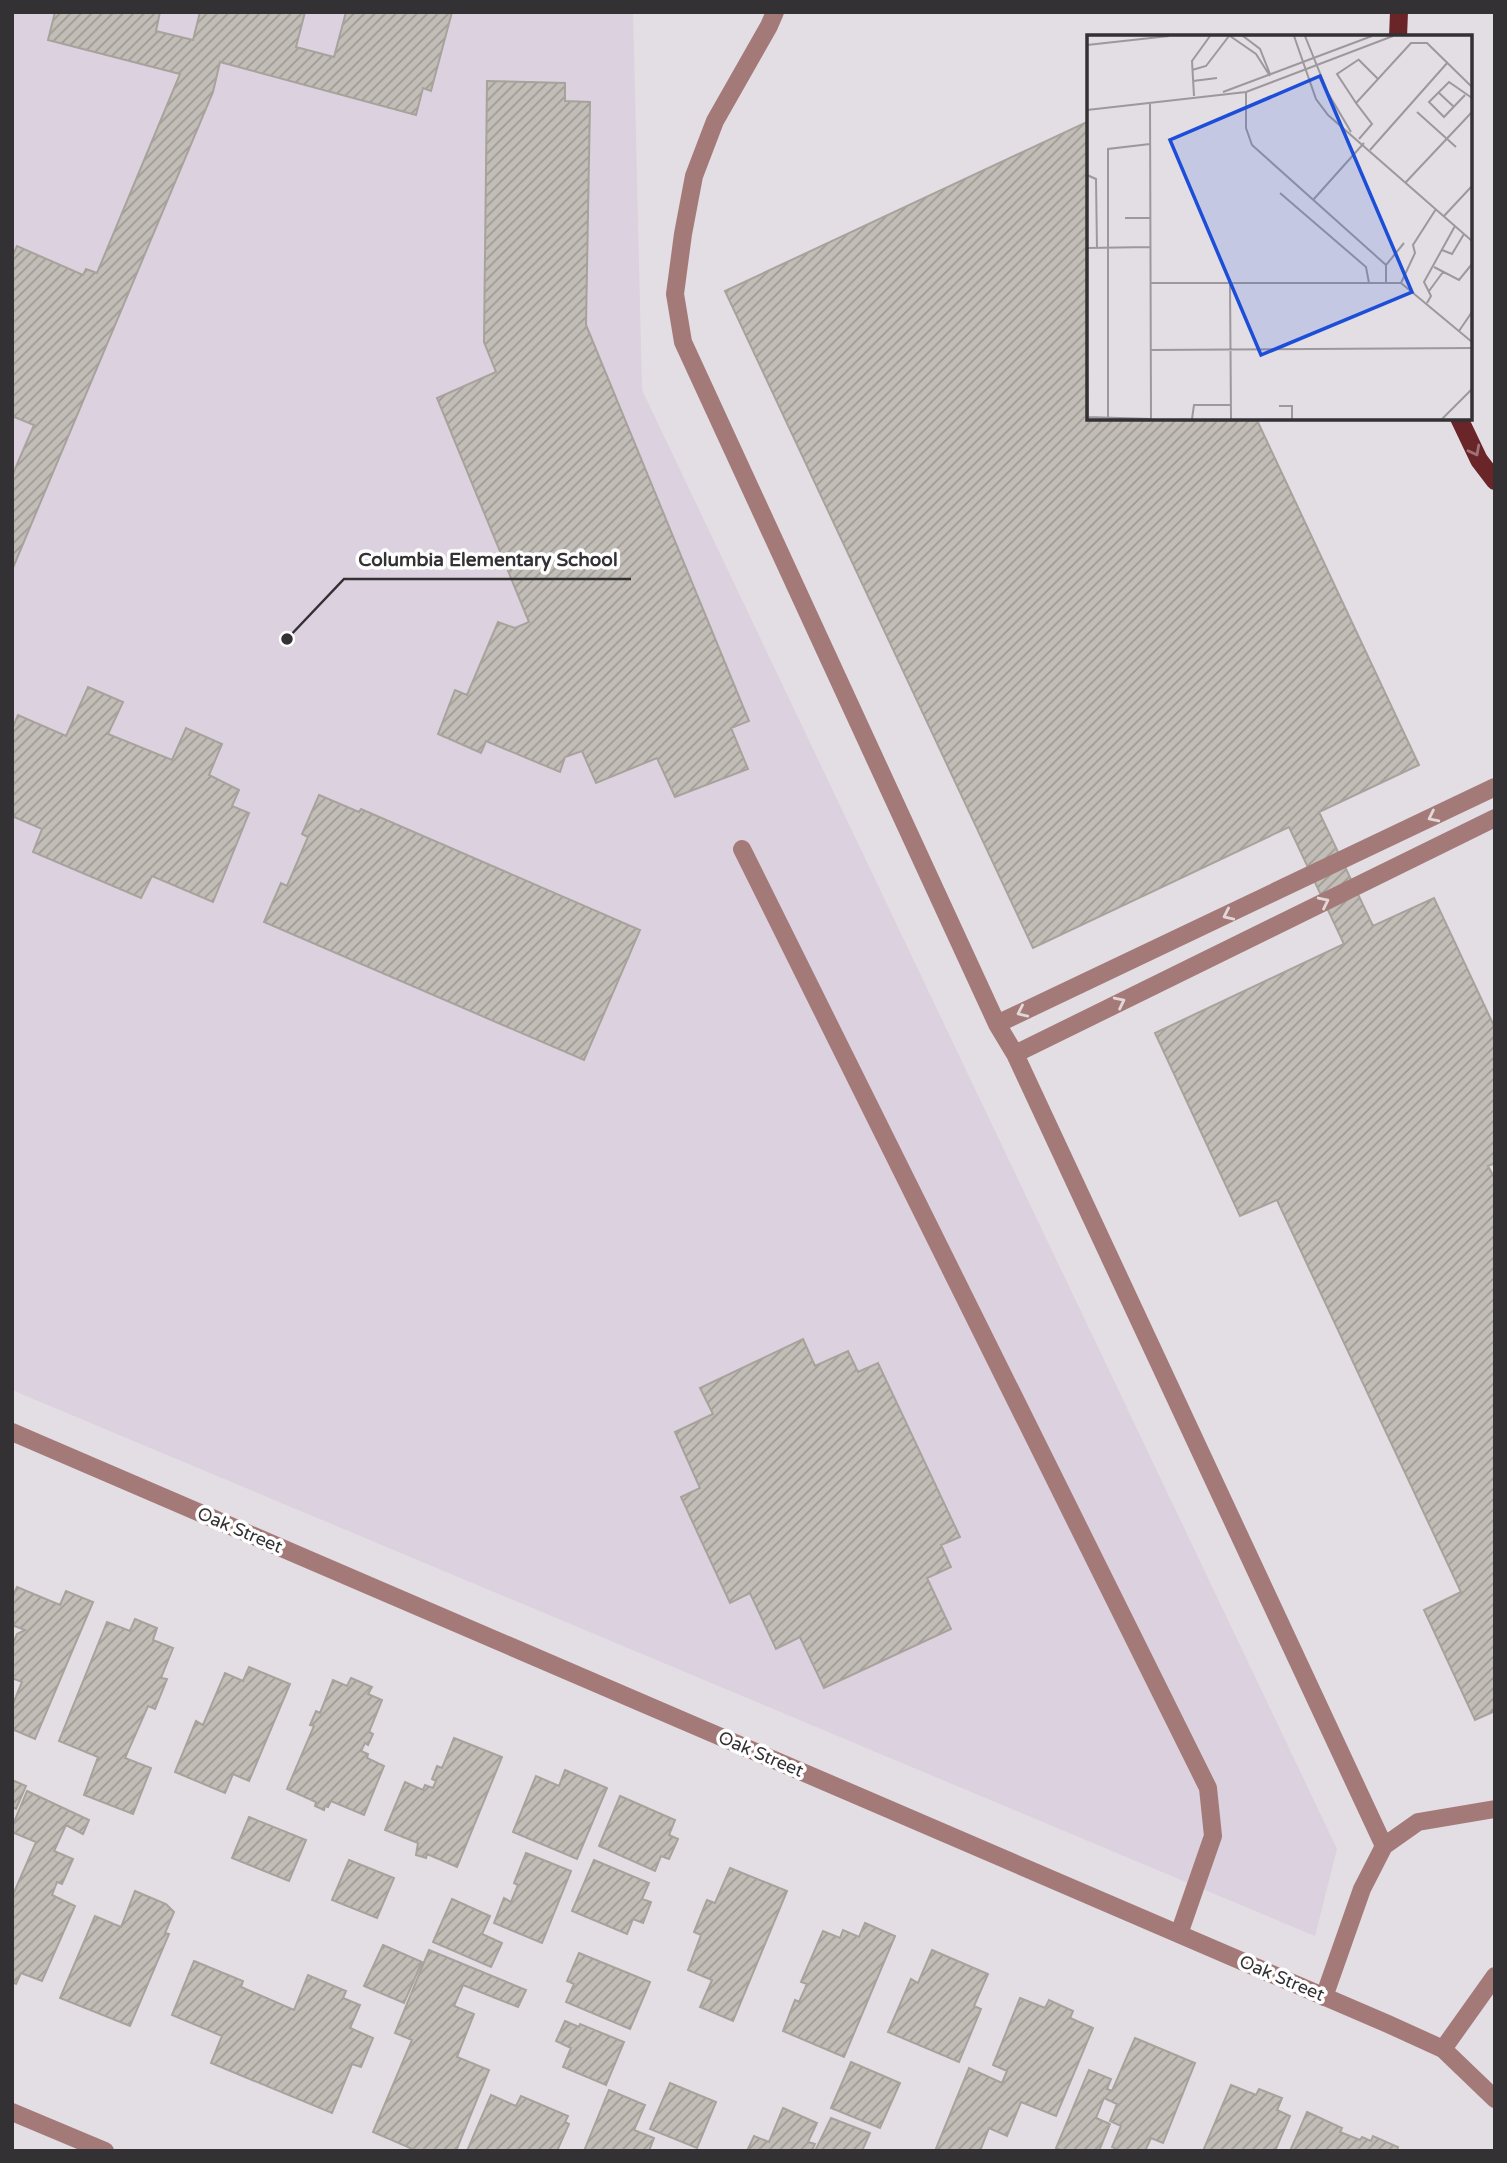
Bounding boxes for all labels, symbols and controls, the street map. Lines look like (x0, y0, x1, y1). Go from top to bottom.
inset map (1087, 35, 1472, 420)
one-way arrow (1467, 444, 1480, 456)
callout: Columbia Elementary School (344, 539, 631, 579)
text: Columbia Elementary School (358, 549, 618, 572)
one-way arrow (1428, 808, 1440, 822)
one-way arrow (1317, 896, 1329, 910)
one-way arrow (1223, 906, 1235, 920)
one-way arrow (1113, 996, 1125, 1010)
one-way arrow (1017, 1004, 1029, 1018)
street label: Oak Street (194, 1502, 286, 1558)
street label: Oak Street (715, 1726, 807, 1782)
street label: Oak Street (1236, 1950, 1328, 2006)

